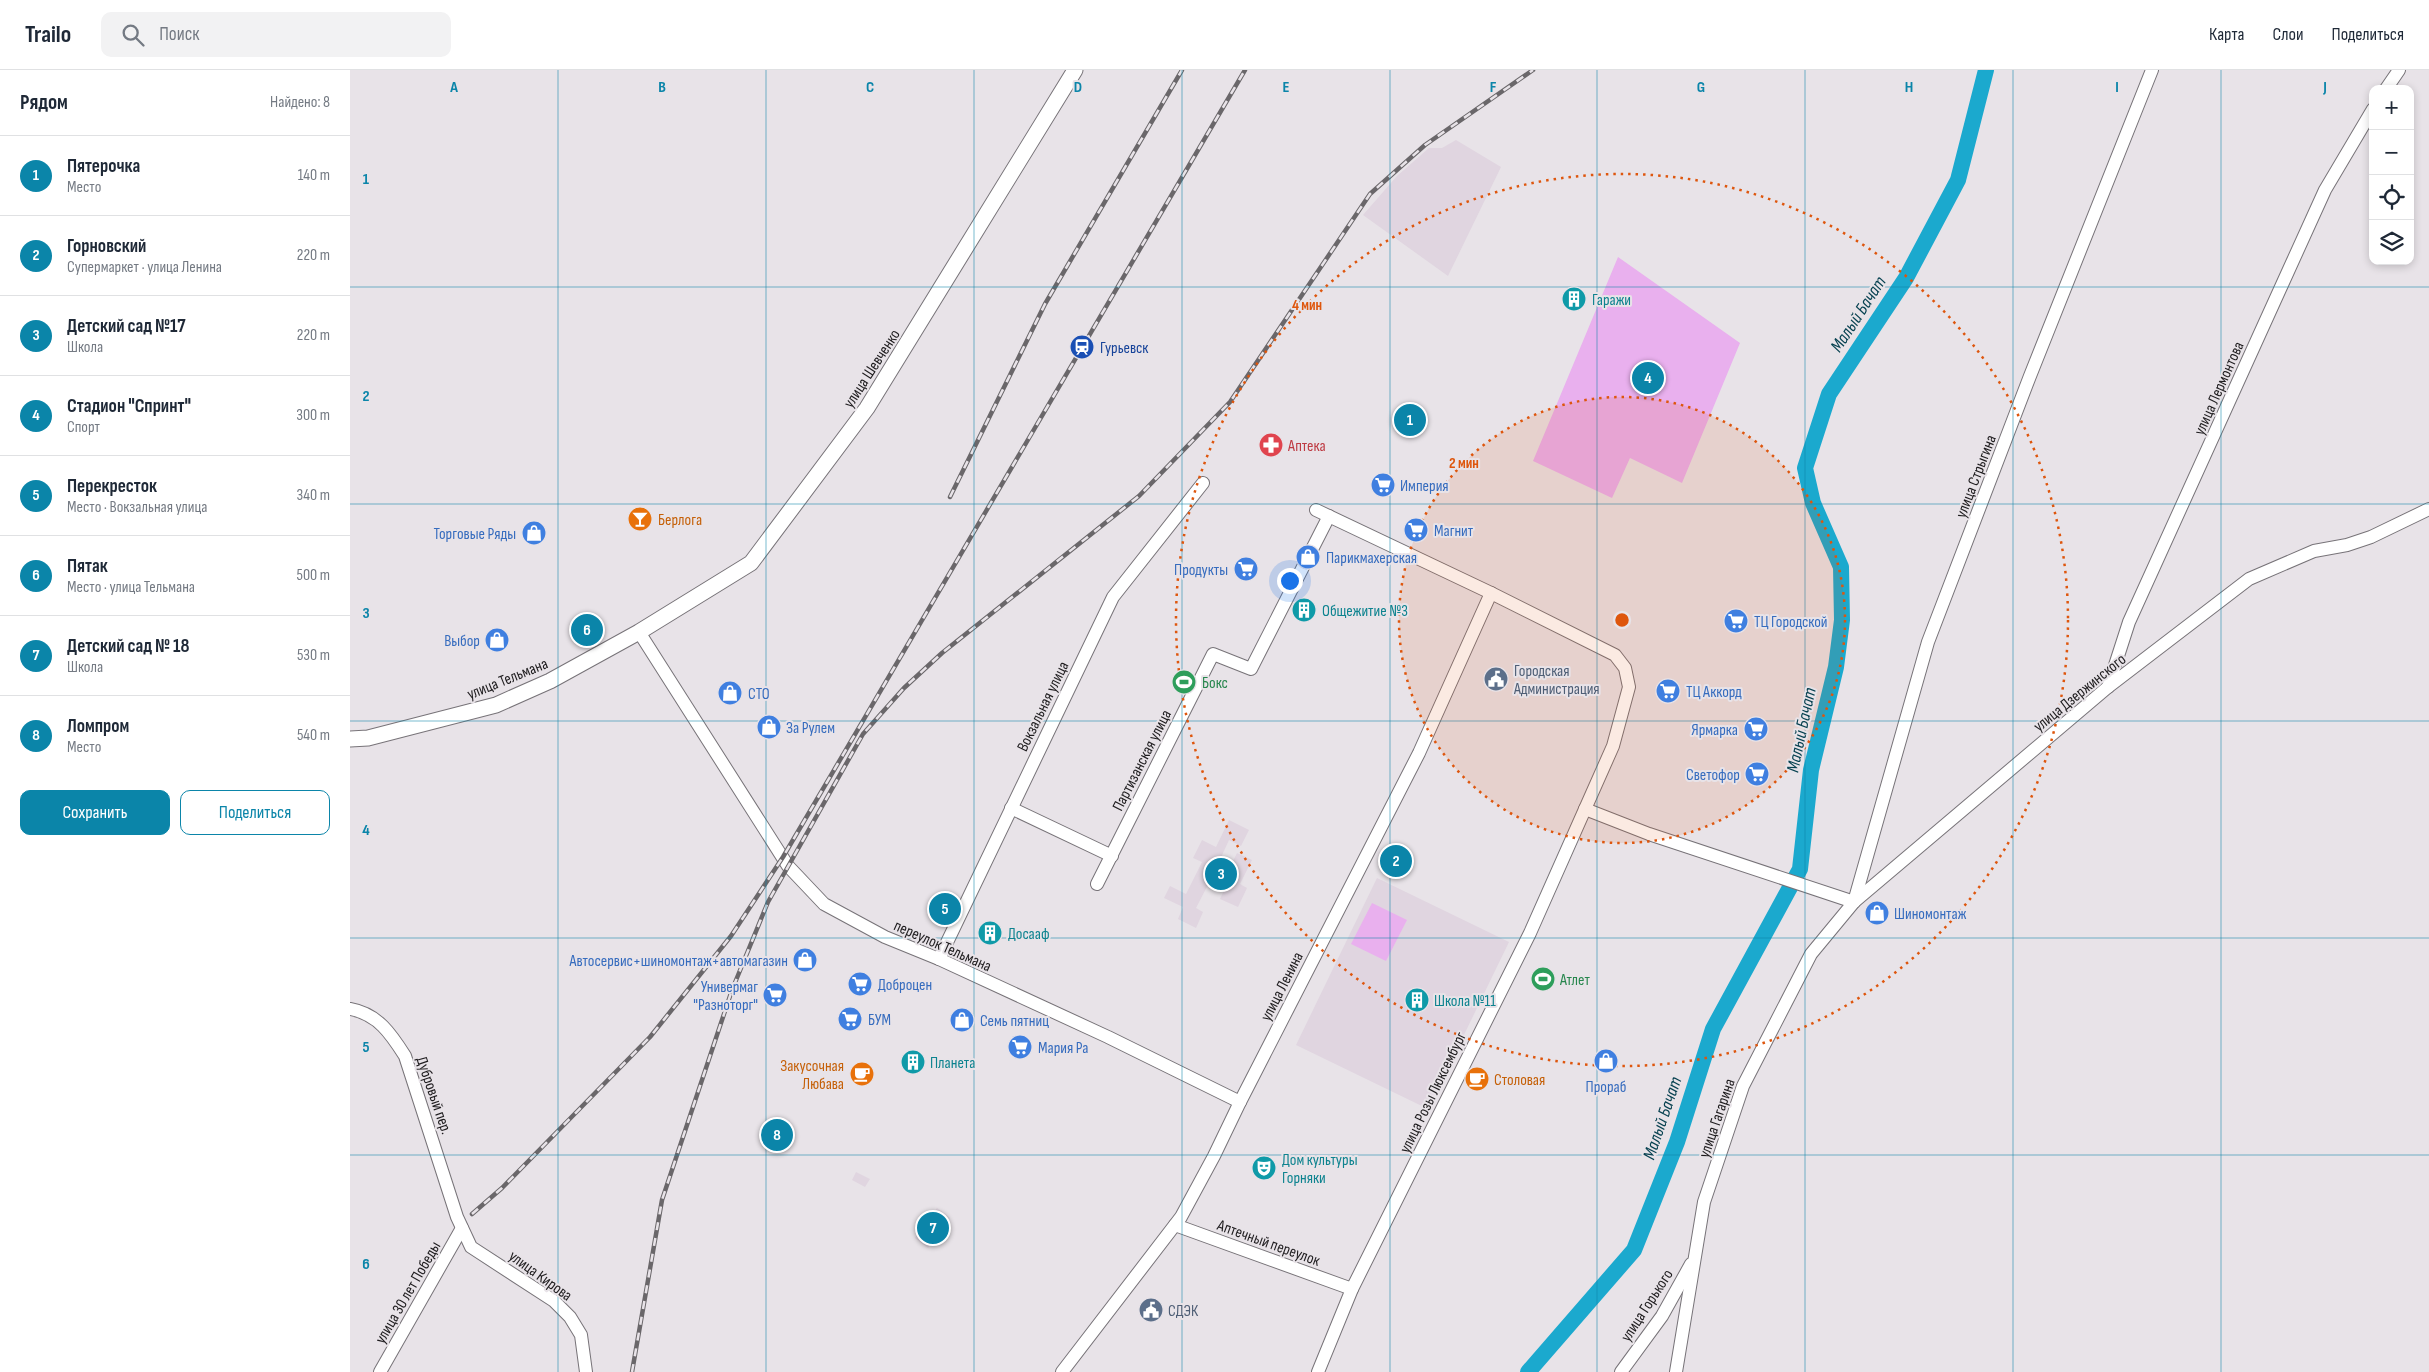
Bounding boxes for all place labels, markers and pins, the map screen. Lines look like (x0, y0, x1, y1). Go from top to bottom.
building icon: Гаражи (1561, 286, 1587, 312)
place label: Гаражи (1592, 291, 1631, 310)
station icon: Гурьевск (1069, 334, 1095, 360)
place label: Гурьевск (1100, 339, 1149, 358)
pin: 4 (1632, 359, 1664, 397)
pin: 1 (1394, 401, 1426, 439)
pharmacy icon: Аптека (1258, 432, 1284, 458)
place label: Аптека (1287, 437, 1326, 456)
supermarket icon: Империя (1370, 472, 1396, 498)
place label: Империя (1400, 477, 1449, 496)
bar icon: Берлога (627, 506, 653, 532)
place label: Берлога (658, 511, 702, 530)
supermarket icon: Магнит (1403, 517, 1429, 543)
shop icon: Торговые Ряды (521, 520, 547, 546)
place label: Магнит (1434, 522, 1474, 541)
place label: Торговые Ряды (433, 525, 516, 544)
shop icon: Парикмахерская (1295, 544, 1321, 570)
place label: Парикмахерская (1326, 549, 1417, 568)
supermarket icon: Продукты (1233, 556, 1259, 582)
place label: Продукты (1174, 561, 1228, 580)
building icon: Общежитие №3 (1291, 597, 1317, 623)
place label: Общежитие №3 (1322, 602, 1408, 621)
supermarket icon: ТЦ Городской (1723, 608, 1749, 634)
pin: 6 (571, 611, 603, 649)
centre of rings (1613, 611, 1631, 629)
place label: ТЦ Городской (1754, 613, 1827, 632)
shop icon: Выбор (484, 627, 510, 653)
place label: Выбор (444, 632, 480, 651)
place label: Городская Администрация (1513, 662, 1600, 699)
public building icon: Городская Администрация (1483, 666, 1509, 692)
sports icon: Бокс (1171, 669, 1197, 695)
place label: Бокс (1202, 674, 1228, 693)
supermarket icon: ТЦ Аккорд (1655, 678, 1681, 704)
shop icon: СТО (717, 680, 743, 706)
place label: ТЦ Аккорд (1686, 683, 1742, 702)
place label: СТО (748, 685, 770, 704)
shop icon: За Рулем (756, 714, 782, 740)
supermarket icon: Ярмарка (1743, 716, 1769, 742)
place label: За Рулем (786, 719, 835, 738)
place label: Ярмарка (1691, 721, 1738, 740)
supermarket icon: Светофор (1744, 761, 1770, 787)
place label: Светофор (1686, 766, 1740, 785)
pin: 2 (1380, 842, 1412, 880)
pin: 3 (1205, 855, 1237, 893)
pin: 5 (929, 890, 961, 928)
shop icon: Шиномонтаж (1864, 900, 1890, 926)
place label: Шиномонтаж (1894, 905, 1967, 924)
building icon: Досааф (977, 920, 1003, 946)
place label: Досааф (1008, 925, 1050, 944)
shop icon: Автосервис+шиномонтаж+автомагазин (792, 947, 818, 973)
place label: Автосервис+шиномонтаж+автомагазин (568, 952, 788, 971)
sports icon: Атлет (1530, 966, 1556, 992)
supermarket icon: Доброцен (847, 971, 873, 997)
place label: Атлет (1559, 971, 1590, 990)
place label: Доброцен (878, 976, 932, 995)
place label: Универмаг "Разноторг" (693, 978, 758, 1015)
supermarket icon: Универмаг "Разноторг" (762, 982, 788, 1008)
building icon: Школа №11 (1404, 987, 1430, 1013)
place label: Школа №11 (1434, 992, 1496, 1011)
supermarket icon: БУМ (837, 1006, 863, 1032)
shop icon: Семь пятниц (949, 1007, 975, 1033)
place label: БУМ (868, 1011, 891, 1030)
place label: Семь пятниц (980, 1012, 1049, 1031)
supermarket icon: Мария Ра (1007, 1034, 1033, 1060)
place label: Мария Ра (1038, 1039, 1089, 1058)
shop icon: Прораб (1593, 1048, 1619, 1074)
building icon: Планета (900, 1049, 926, 1075)
place label: Планета (930, 1054, 975, 1073)
place label: Закусочная Любава (780, 1057, 844, 1094)
cafe icon: Закусочная Любава (849, 1061, 875, 1087)
cafe icon: Столовая (1464, 1066, 1490, 1092)
place label: Столовая (1494, 1071, 1545, 1090)
place label: Прораб (1586, 1078, 1626, 1097)
pin: 8 (761, 1116, 793, 1154)
place label: Дом культуры Горняки (1282, 1151, 1358, 1188)
theatre icon: Дом культуры Горняки (1251, 1155, 1277, 1181)
pin: 7 (917, 1209, 949, 1247)
public building icon: СДЭК (1138, 1297, 1164, 1323)
place label: СДЭК (1168, 1302, 1199, 1321)

